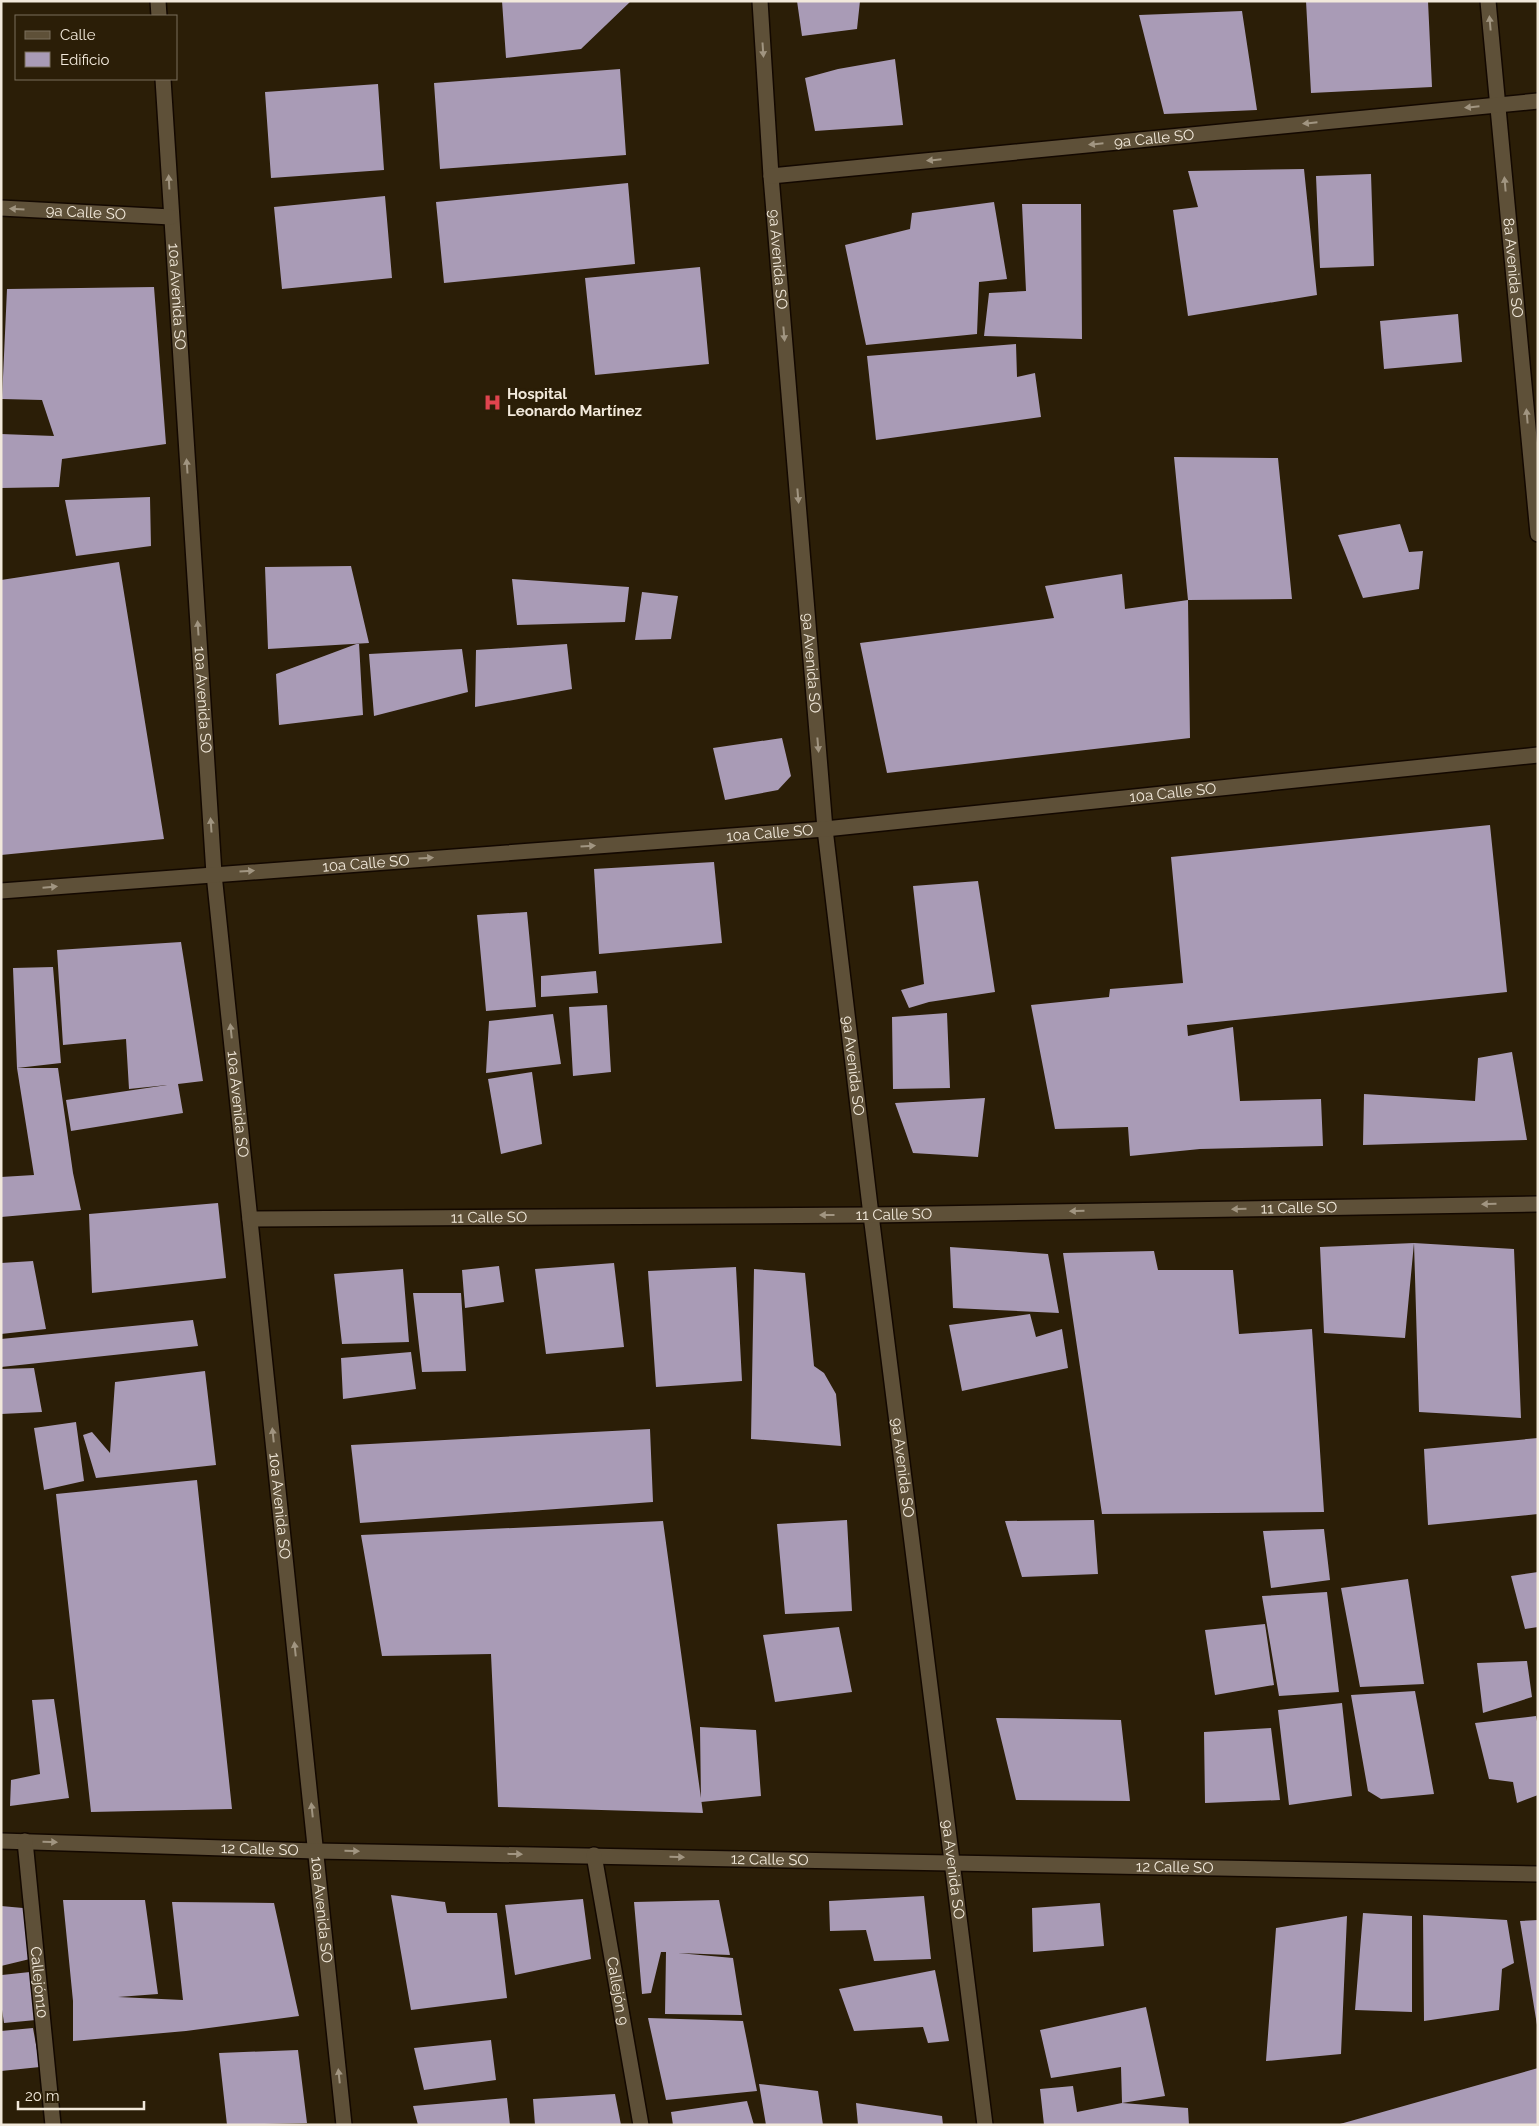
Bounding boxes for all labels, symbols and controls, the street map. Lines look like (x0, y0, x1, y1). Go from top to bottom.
one-way arrow (1485, 14, 1493, 30)
legend (15, 15, 178, 80)
text: Calle (60, 26, 96, 44)
one-way arrow (760, 42, 768, 58)
text: Edificio (60, 51, 110, 69)
one-way arrow (1464, 103, 1480, 111)
one-way arrow (1302, 119, 1318, 127)
street label: 9a Calle SO (1113, 126, 1195, 151)
one-way arrow (1088, 140, 1104, 148)
one-way arrow (926, 156, 942, 164)
one-way arrow (164, 173, 172, 189)
one-way arrow (1501, 176, 1509, 192)
street label: 9a Calle SO (45, 201, 127, 224)
one-way arrow (9, 204, 25, 212)
street label: 9a Avenida SO (765, 209, 791, 310)
street label: 8a Avenida SO (1499, 217, 1527, 319)
street label: 10a Avenida SO (165, 243, 189, 351)
one-way arrow (780, 326, 788, 342)
place label: Hospital Leonardo Martínez (507, 385, 642, 420)
hospital icon: Hospital Leonardo Martínez (483, 393, 503, 413)
one-way arrow (1522, 408, 1530, 424)
one-way arrow (183, 458, 191, 474)
one-way arrow (794, 488, 802, 504)
street label: 9a Avenida SO (798, 612, 824, 714)
one-way arrow (194, 620, 202, 636)
street label: 10a Avenida SO (190, 646, 215, 754)
one-way arrow (815, 737, 823, 753)
street label: 10a Calle SO (1128, 779, 1217, 806)
one-way arrow (207, 817, 215, 833)
street label: 10a Calle SO (726, 821, 814, 845)
one-way arrow (581, 842, 597, 850)
street label: 10a Calle SO (322, 851, 410, 876)
one-way arrow (418, 854, 434, 862)
one-way arrow (239, 867, 255, 875)
one-way arrow (42, 883, 58, 891)
street label: 9a Avenida SO (838, 1015, 868, 1117)
one-way arrow (227, 1023, 235, 1039)
street label: 10a Avenida SO (223, 1050, 252, 1158)
street label: 11 Calle SO (1261, 1198, 1337, 1218)
one-way arrow (1481, 1201, 1497, 1209)
street label: 11 Calle SO (856, 1205, 932, 1224)
one-way arrow (1231, 1205, 1247, 1213)
one-way arrow (1068, 1207, 1084, 1215)
street label: 11 Calle SO (451, 1208, 527, 1227)
one-way arrow (818, 1211, 834, 1219)
street label: 9a Avenida SO (887, 1417, 918, 1519)
one-way arrow (269, 1426, 277, 1442)
street label: 10a Avenida SO (265, 1452, 294, 1560)
one-way arrow (291, 1640, 299, 1656)
one-way arrow (308, 1802, 316, 1818)
street label: 9a Avenida SO (938, 1819, 968, 1920)
one-way arrow (42, 1838, 58, 1846)
street label: 12 Calle SO (221, 1839, 299, 1859)
one-way arrow (345, 1848, 361, 1856)
one-way arrow (507, 1850, 523, 1858)
street label: 12 Calle SO (731, 1850, 809, 1869)
one-way arrow (670, 1853, 686, 1861)
street label: 10a Avenida SO (307, 1856, 336, 1964)
street label: 12 Calle SO (1136, 1857, 1214, 1877)
street label: Callejón10 (26, 1946, 51, 2019)
street label: Callejón 9 (603, 1955, 633, 2027)
one-way arrow (335, 2068, 343, 2084)
scale bar (18, 2078, 144, 2110)
text: 20 m (25, 2087, 60, 2105)

